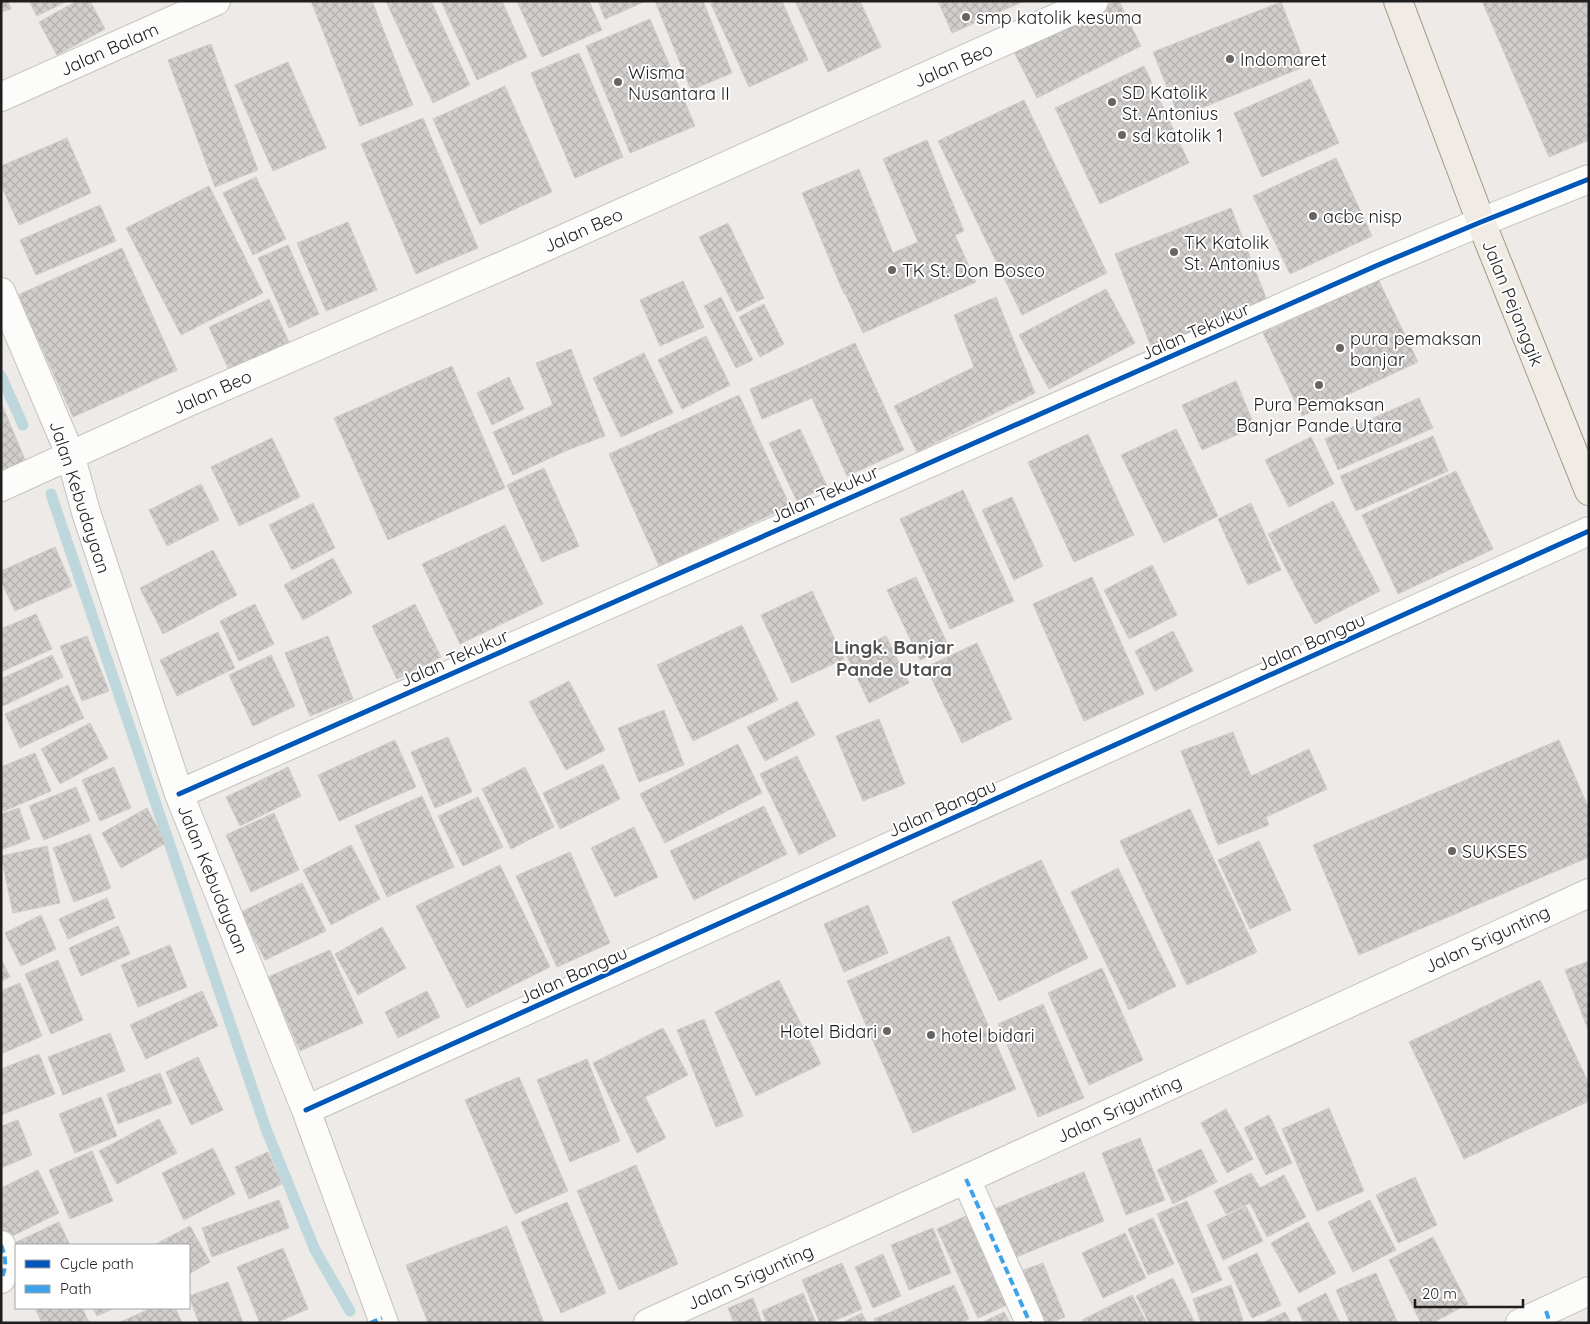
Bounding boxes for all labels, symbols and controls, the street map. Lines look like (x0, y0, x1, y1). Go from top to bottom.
place label: smp katolik kesuma (976, 6, 1142, 29)
marker: smp katolik kesuma (960, 11, 972, 23)
street label: Jalan Balam (56, 17, 162, 81)
street label: Jalan Beo (910, 37, 996, 93)
place label: Indomaret (1240, 48, 1327, 71)
marker: Indomaret (1224, 53, 1236, 65)
place label: Wisma Nusantara II (628, 61, 730, 105)
marker: Wisma Nusantara II (612, 76, 624, 88)
place label: SD Katolik St. Antonius (1122, 81, 1218, 125)
marker: SD Katolik St. Antonius (1106, 96, 1118, 108)
place label: sd katolik 1 (1132, 124, 1223, 147)
marker: sd katolik 1 (1116, 129, 1128, 141)
street label: Jalan Beo (540, 202, 626, 258)
place label: acbc nisp (1323, 205, 1402, 228)
marker: acbc nisp (1307, 210, 1319, 222)
place label: TK Katolik St. Antonius (1184, 231, 1280, 275)
street label: Jalan Pejanggik (1477, 236, 1549, 370)
marker: TK Katolik St. Antonius (1168, 246, 1180, 258)
place label: TK St. Don Bosco (902, 259, 1045, 282)
marker: TK St. Don Bosco (886, 264, 898, 276)
street label: Jalan Tekukur (1137, 297, 1253, 365)
place label: pura pemaksan banjar (1350, 327, 1482, 371)
marker: pura pemaksan banjar (1334, 342, 1346, 354)
street label: Jalan Beo (169, 364, 255, 420)
marker: Pura Pemaksan Banjar Pande Utara (1313, 379, 1325, 391)
place label: Pura Pemaksan Banjar Pande Utara (1236, 393, 1402, 437)
street label: Jalan Kebudayaan (44, 418, 116, 576)
street label: Jalan Tekukur (766, 460, 882, 528)
street label: Jalan Bangau (1253, 608, 1369, 676)
street label: Jalan Tekukur (396, 624, 512, 692)
district label: Lingk. Banjar Pande Utara (834, 635, 954, 681)
street label: Jalan Bangau (884, 774, 1000, 842)
street label: Jalan Kebudayaan (173, 801, 253, 957)
place label: SUKSES (1462, 840, 1527, 863)
marker: SUKSES (1446, 845, 1458, 857)
street label: Jalan Srigunting (1421, 900, 1553, 978)
street label: Jalan Bangau (515, 941, 631, 1009)
place label: Hotel Bidari (780, 1020, 877, 1043)
place label: hotel bidari (941, 1024, 1035, 1047)
marker: Hotel Bidari (881, 1025, 893, 1037)
marker: hotel bidari (925, 1029, 937, 1041)
street label: Jalan Srigunting (1053, 1070, 1185, 1148)
street label: Jalan Srigunting (683, 1239, 817, 1315)
legend (15, 1244, 190, 1309)
text: Cycle path (60, 1254, 134, 1273)
scale bar (1415, 1276, 1522, 1308)
text: Path (60, 1279, 92, 1298)
text: 20 m (1422, 1284, 1457, 1303)

